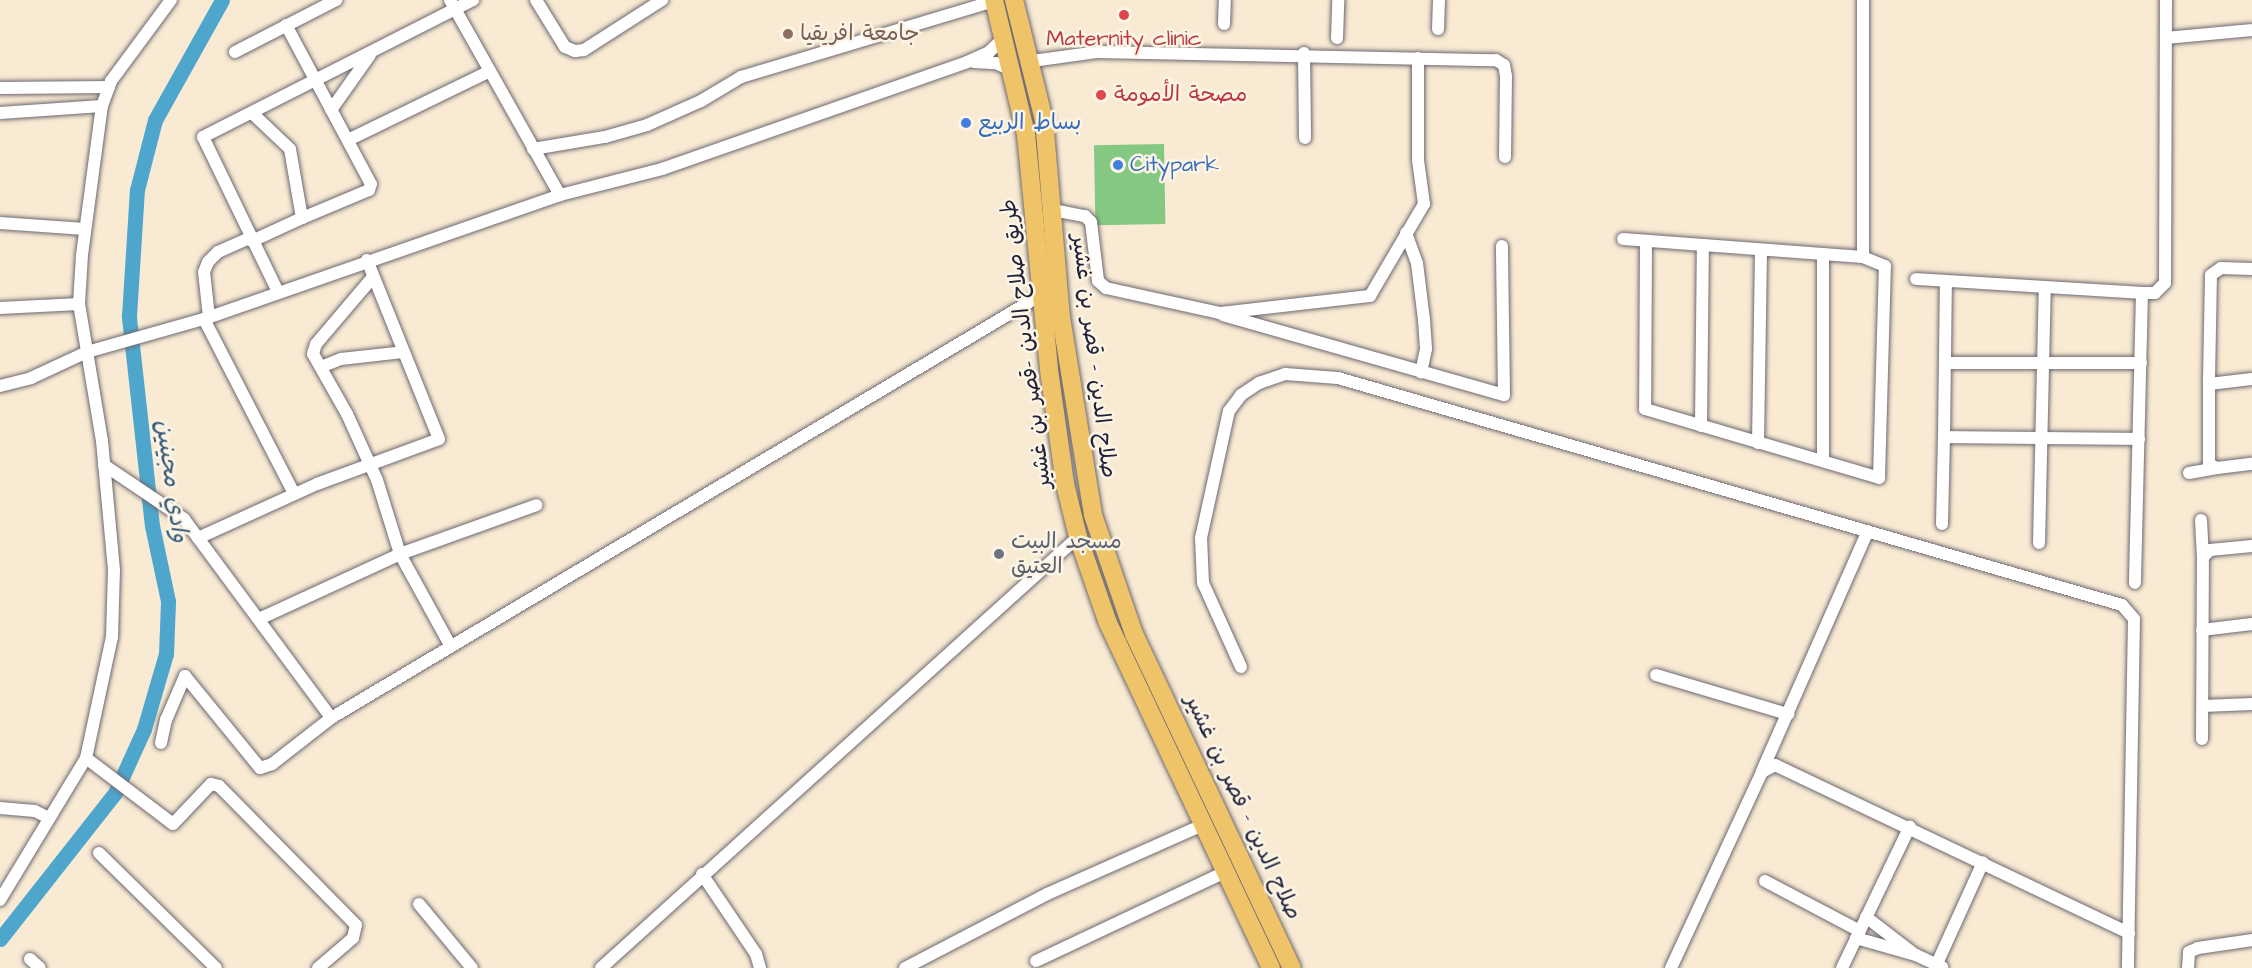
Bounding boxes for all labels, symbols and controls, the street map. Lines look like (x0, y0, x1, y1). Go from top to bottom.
marker: Maternity clinic (1115, 6, 1133, 24)
place label: جامعة افريقيا (800, 21, 920, 47)
place label: Maternity clinic (1046, 26, 1202, 52)
marker: جامعة افريقيا (781, 27, 795, 41)
place label: مصحة الأمومة (1114, 82, 1247, 108)
marker: مصحة الأمومة (1092, 86, 1110, 104)
place label: بساط الربيع (978, 110, 1081, 136)
marker: بساط الربيع (959, 116, 973, 130)
place label: Citypark (1130, 152, 1219, 178)
marker: Citypark (1111, 158, 1125, 172)
street label: طريق صلاح الدين -قصر بن غشير (995, 197, 1057, 491)
street label: صلاح الدين - قصر بن غشير (1066, 232, 1122, 480)
water label: وادي مجينين (148, 418, 194, 544)
place label: مسجد البيت العتيق (1011, 528, 1122, 580)
marker: مسجد البيت العتيق (992, 547, 1006, 561)
street label: صلاح الدين - قصر بن غشير (1179, 690, 1307, 924)

